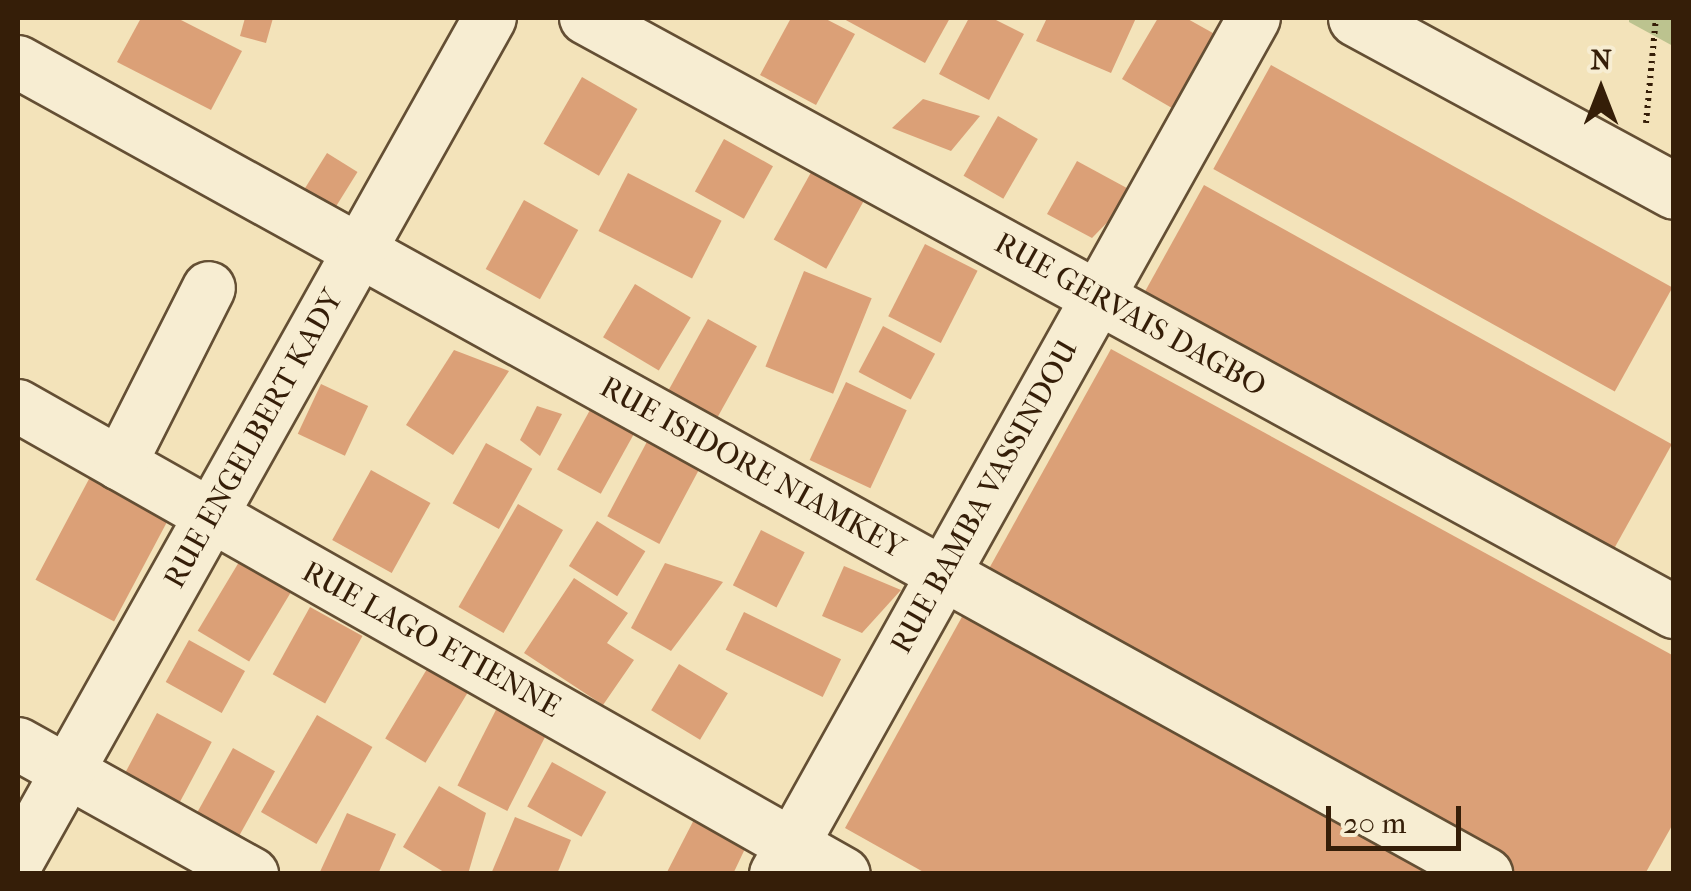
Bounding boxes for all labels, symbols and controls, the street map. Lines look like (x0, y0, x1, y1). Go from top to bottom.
north arrow (1551, 40, 1651, 140)
text: N (1590, 43, 1612, 76)
street label: RUE GERVAIS DAGBO (988, 225, 1272, 405)
street label: RUE ENGELBERT KADY (157, 283, 351, 595)
street label: RUE BAMBA VASSINDOU (884, 334, 1086, 660)
street label: RUE ISIDORE NIAMKEY (594, 369, 910, 567)
street label: RUE LAGO ETIENNE (296, 554, 566, 726)
scale bar (1331, 786, 1466, 848)
text: 20 m (1343, 806, 1406, 841)

